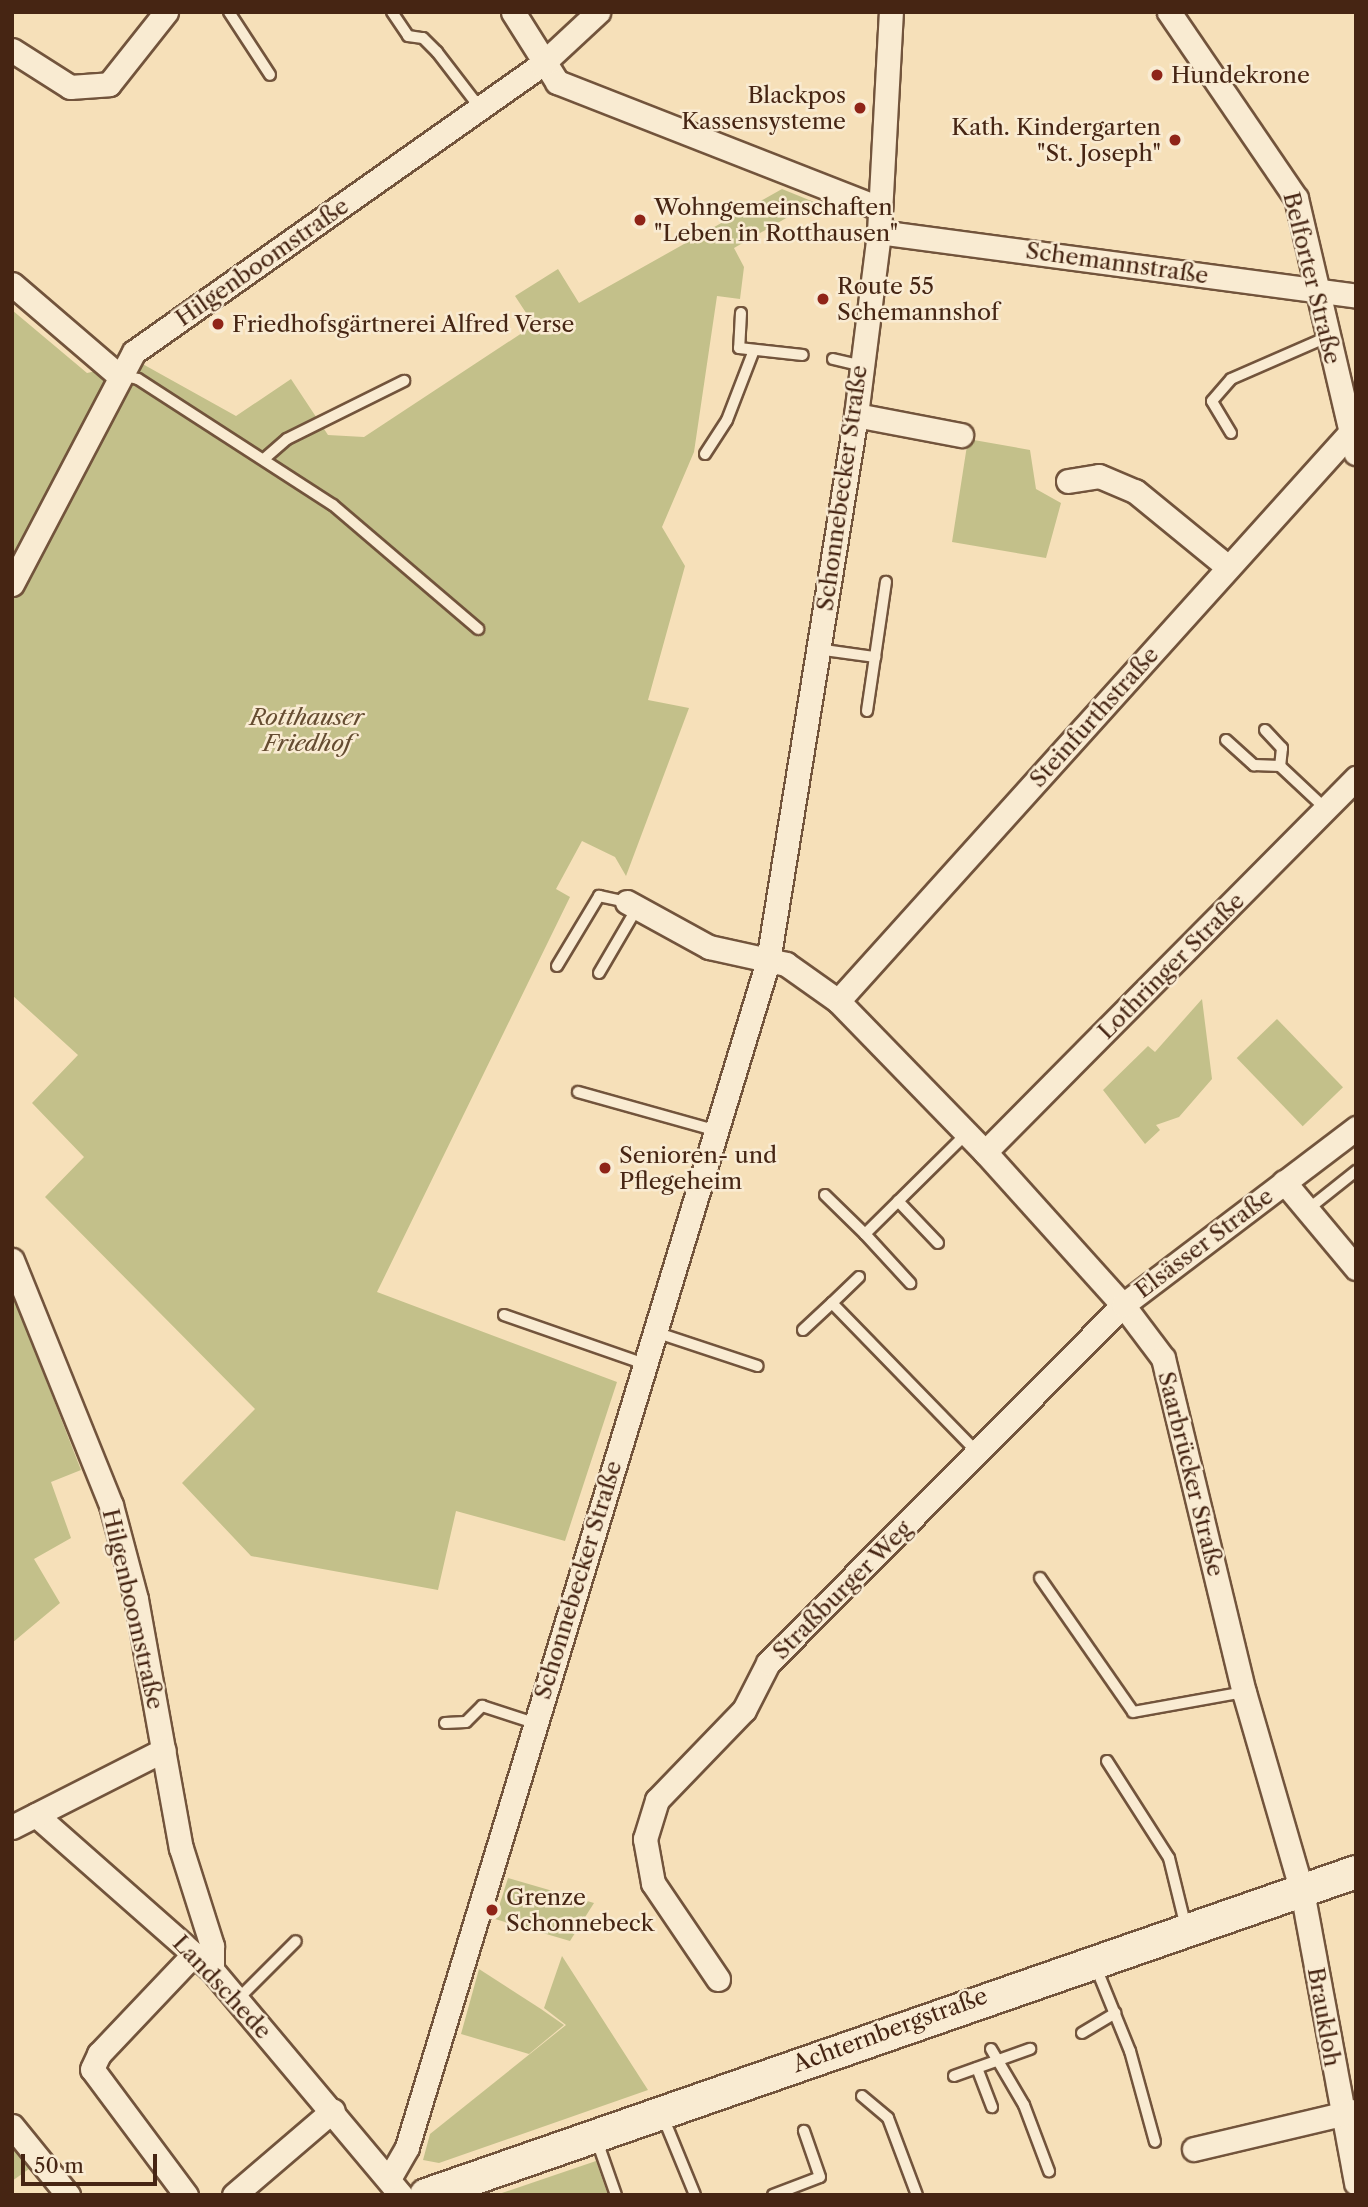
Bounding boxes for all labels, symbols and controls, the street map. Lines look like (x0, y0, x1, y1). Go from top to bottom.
place label: Hundekrone (1171, 61, 1310, 89)
marker: Hundekrone (1149, 67, 1165, 83)
place label: Blackpos Kassensysteme (681, 81, 846, 135)
marker: Blackpos Kassensysteme (852, 100, 868, 116)
place label: Kath. Kindergarten "St. Joseph" (951, 113, 1161, 167)
marker: Kath. Kindergarten "St. Joseph" (1167, 132, 1183, 148)
street label: Belforter Straße (1277, 189, 1347, 367)
street label: Hilgenboomstraße (170, 192, 354, 332)
place label: Wohngemeinschaften "Leben in Rotthausen" (654, 193, 898, 247)
marker: Wohngemeinschaften "Leben in Rotthausen" (632, 212, 648, 228)
street label: Schemannstraße (1024, 237, 1210, 289)
place label: Route 55 Schemannshof (837, 272, 999, 326)
marker: Route 55 Schemannshof (815, 291, 831, 307)
place label: Friedhofsgärtnerei Alfred Verse (232, 310, 576, 338)
marker: Friedhofsgärtnerei Alfred Verse (210, 316, 226, 332)
street label: Schonnebecker Straße (811, 363, 873, 613)
street label: Steinfurthstraße (1024, 641, 1164, 793)
park label: Rotthauser Friedhof (250, 703, 364, 757)
street label: Lothringer Straße (1092, 887, 1250, 1045)
place label: Senioren- und Pflegeheim (619, 1141, 777, 1195)
marker: Senioren- und Pflegeheim (597, 1160, 613, 1176)
street label: Elsässer Straße (1129, 1182, 1279, 1304)
street label: Saarbrücker Straße (1152, 1368, 1230, 1580)
street label: Schonnebecker Straße (528, 1457, 628, 1703)
street label: Hilgenboomstraße (97, 1506, 169, 1712)
street label: Straßburger Weg (766, 1514, 918, 1666)
place label: Grenze Schonnebeck (506, 1883, 654, 1937)
marker: Grenze Schonnebeck (484, 1902, 500, 1918)
street label: Landschede (167, 1929, 277, 2045)
street label: Braukloh (1302, 1965, 1346, 2069)
street label: Achternbergstraße (789, 1982, 991, 2078)
scale bar (24, 2140, 161, 2184)
text: 50 m (34, 2153, 84, 2178)

